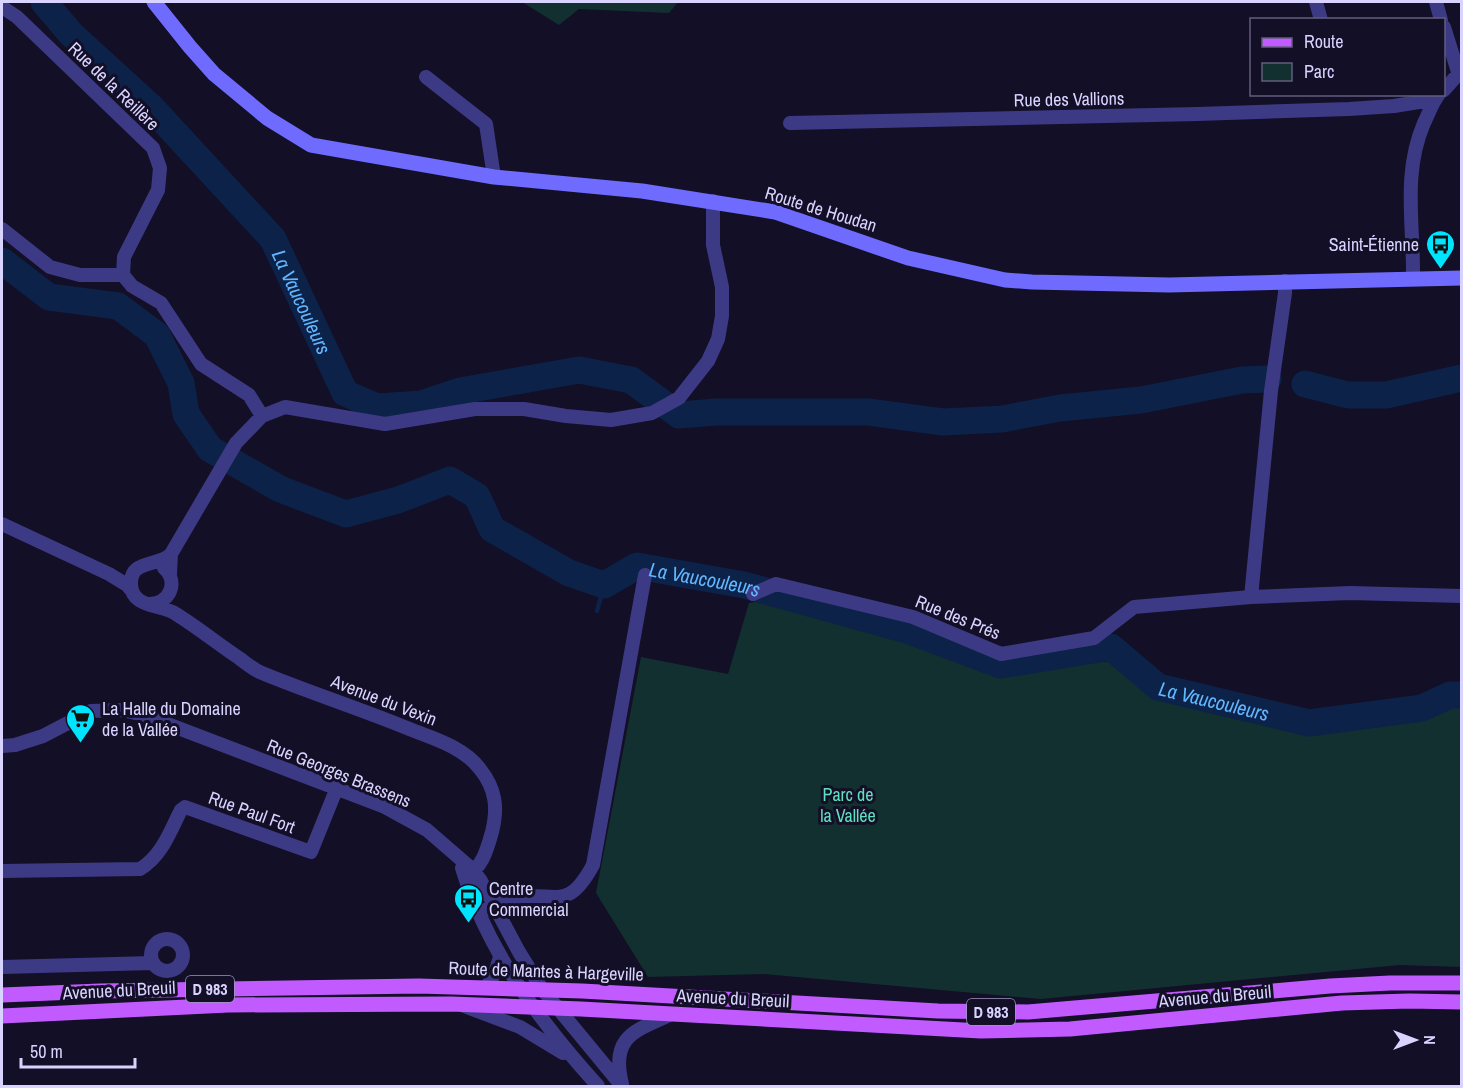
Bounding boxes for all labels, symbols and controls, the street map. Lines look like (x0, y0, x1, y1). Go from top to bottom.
legend (1250, 18, 1445, 96)
text: Route (1304, 29, 1343, 54)
street label: Rue de la Reillère (63, 36, 165, 136)
text: Parc (1304, 59, 1334, 84)
street label: Rue des Vallions (1014, 86, 1124, 112)
street label: Route de Houdan (762, 180, 880, 238)
bus stop icon: Saint-Étienne (1424, 228, 1456, 270)
place label: Saint-Étienne (1329, 232, 1419, 257)
water label: La Vaucouleurs (266, 245, 338, 358)
water label: La Vaucouleurs (647, 555, 764, 602)
street label: Rue des Prés (912, 589, 1004, 645)
street label: Avenue du Vexin (327, 668, 440, 732)
water label: La Vaucouleurs (1156, 674, 1272, 727)
place label: La Halle du Domaine de la Vallée (102, 696, 241, 742)
supermarket icon: La Halle du Domaine de la Vallée (65, 702, 97, 744)
street label: Rue Georges Brassens (263, 733, 415, 813)
park label: Parc de la Vallée (820, 782, 876, 828)
street label: Rue Paul Fort (205, 785, 299, 839)
place label: Centre Commercial (489, 876, 569, 922)
bus stop icon: Centre Commercial (452, 882, 484, 924)
street label: Route de Mantes à Hargeville (448, 955, 644, 987)
street label: Avenue du Breuil (61, 975, 176, 1005)
road number: D 983 (186, 976, 234, 1002)
street label: Avenue du Breuil (1157, 979, 1272, 1013)
street label: Avenue du Breuil (675, 983, 790, 1013)
road number: D 983 (967, 999, 1015, 1025)
north arrow (1385, 1010, 1445, 1070)
scale bar (21, 1031, 135, 1069)
text: N (1419, 1035, 1441, 1045)
text: 50 m (30, 1039, 63, 1064)

